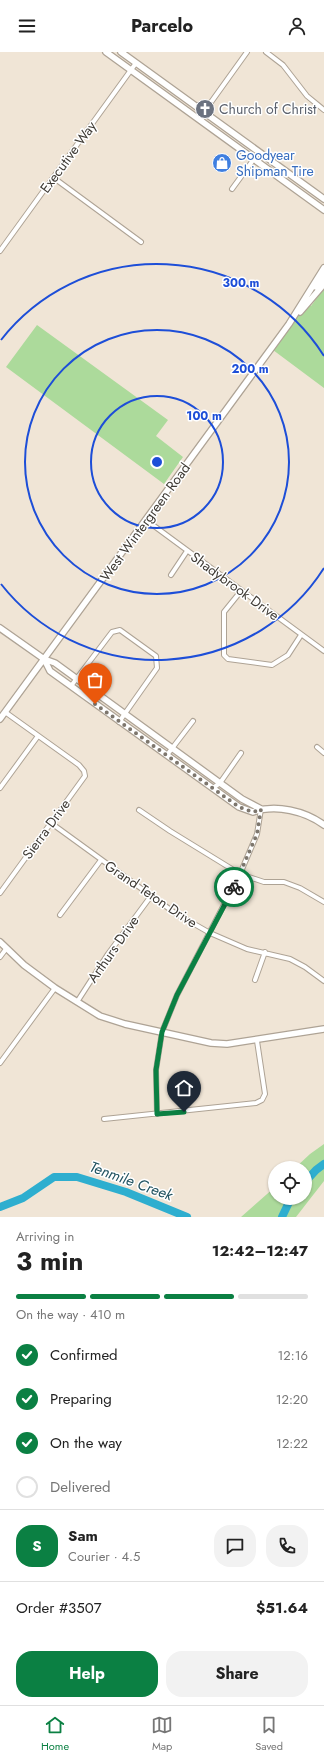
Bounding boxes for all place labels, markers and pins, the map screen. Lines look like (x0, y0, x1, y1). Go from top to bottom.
church icon: Church of Christ (194, 98, 216, 120)
place label: Church of Christ (219, 99, 317, 119)
place label: Goodyear Shipman Tire (236, 145, 314, 181)
shop icon: Goodyear Shipman Tire (211, 152, 233, 174)
centre of rings (150, 455, 164, 469)
pin (78, 663, 112, 704)
pin (167, 1071, 201, 1112)

